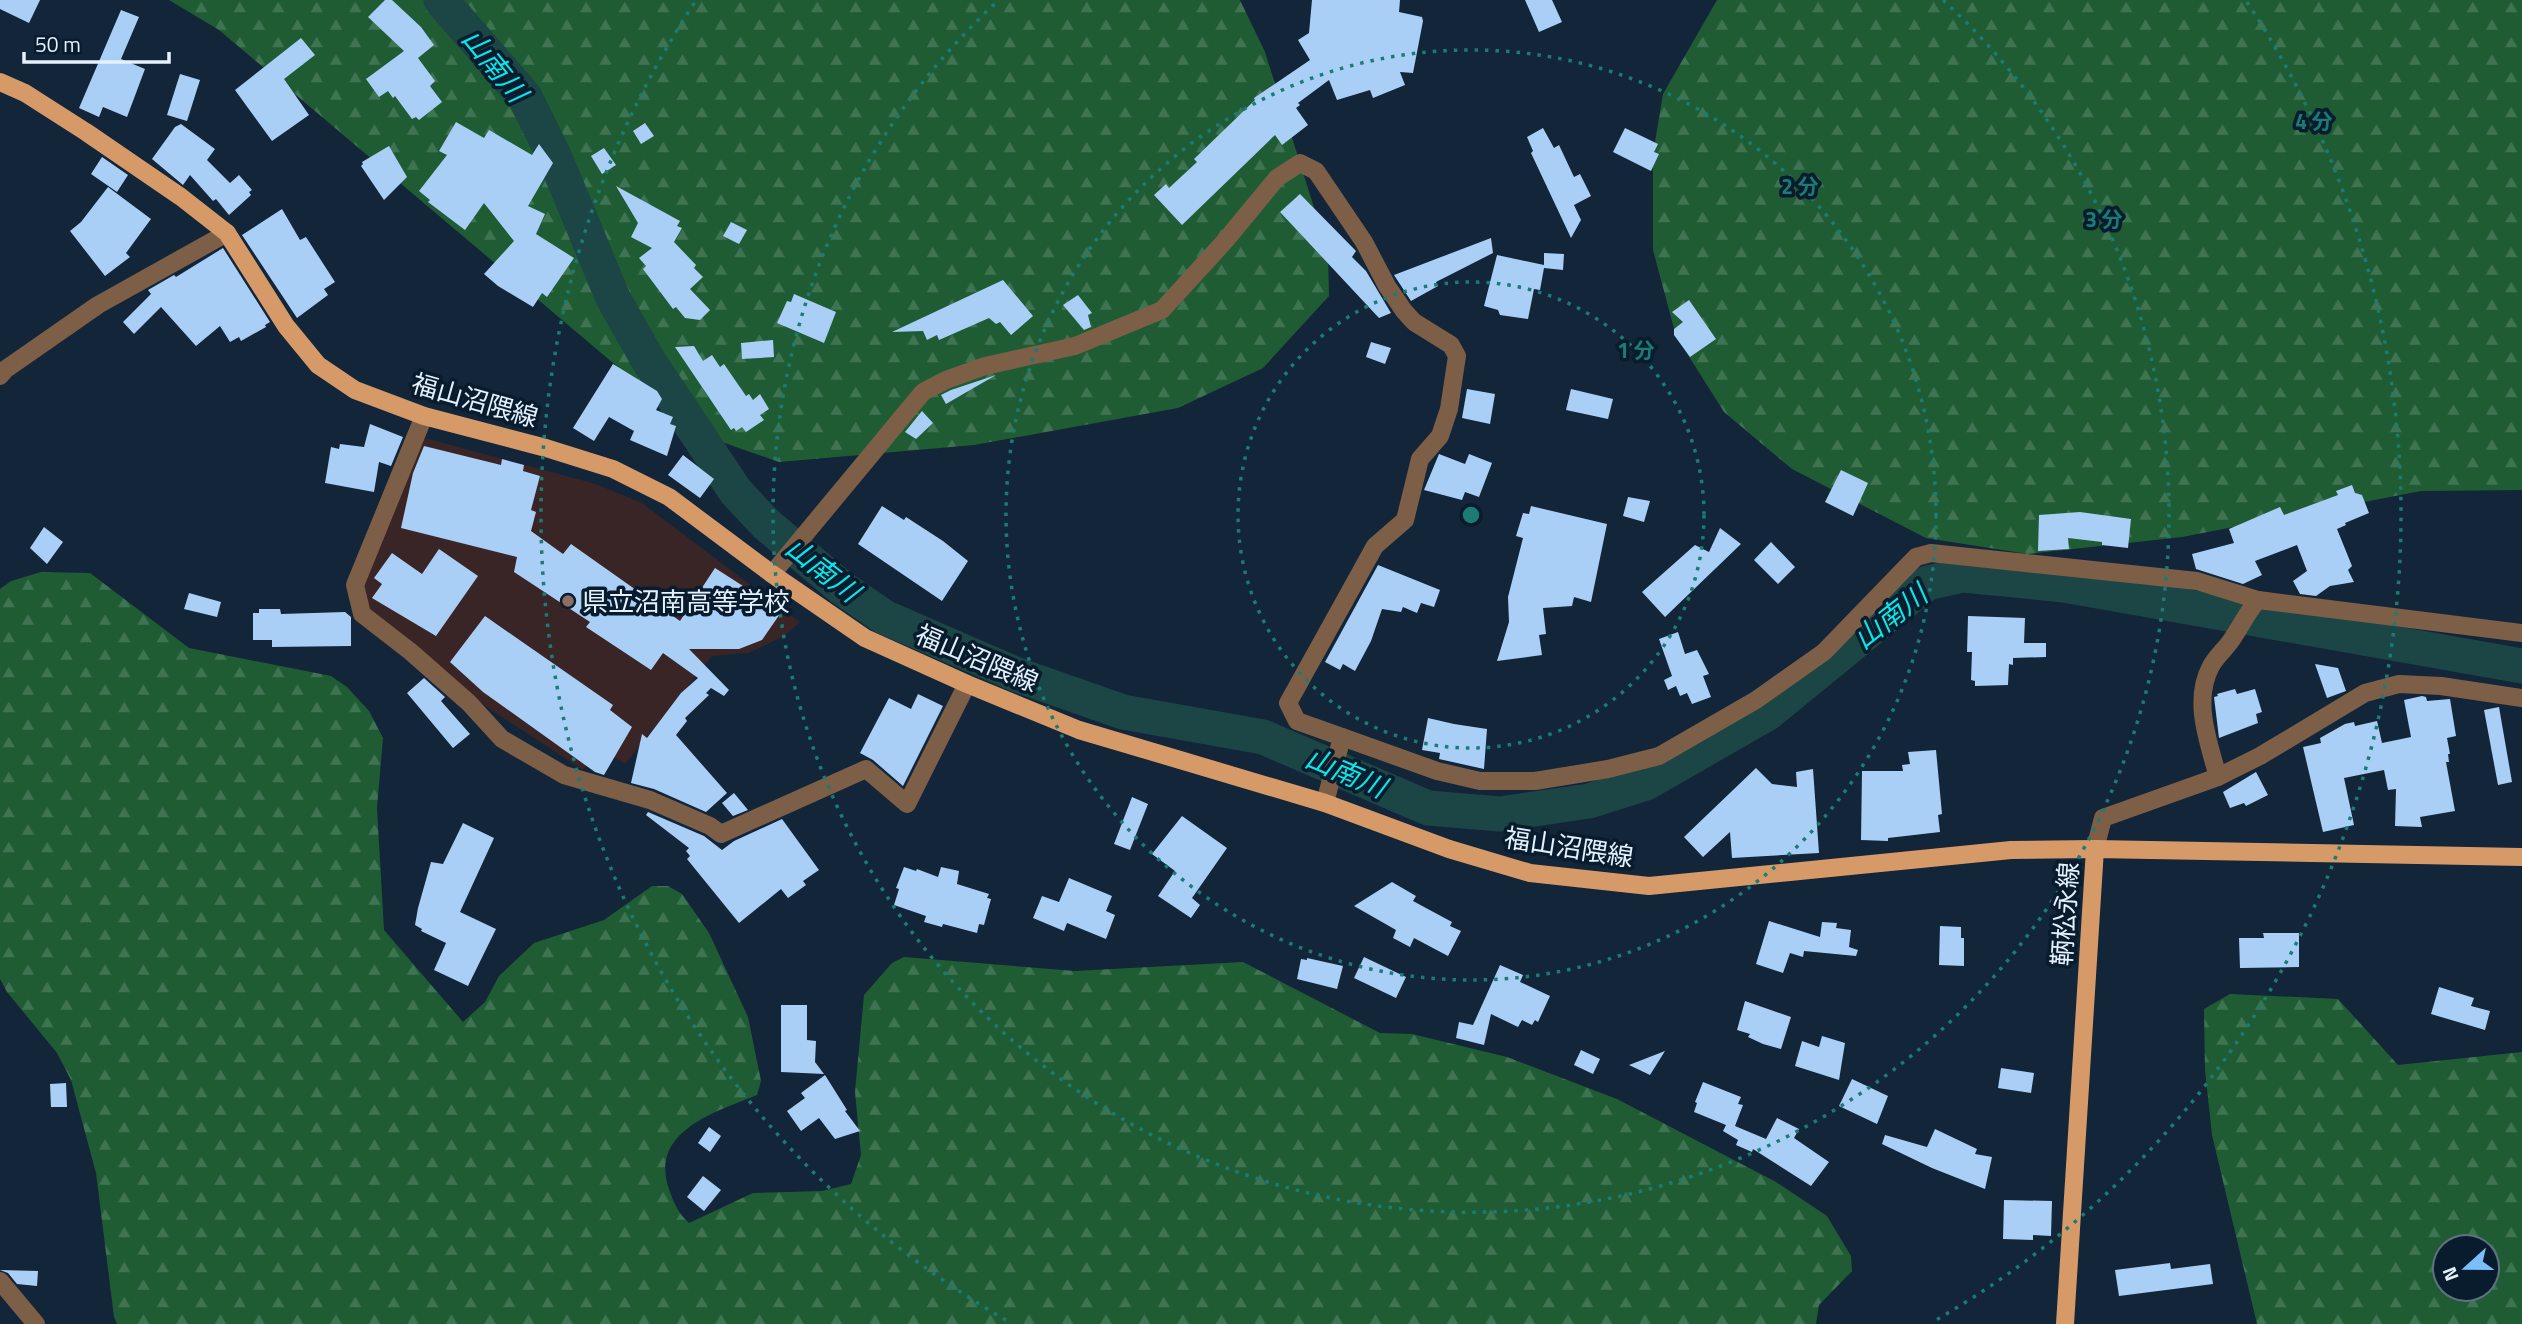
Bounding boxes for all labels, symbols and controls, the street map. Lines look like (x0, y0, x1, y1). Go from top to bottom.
water label: 山南川 (452, 19, 540, 113)
scale bar (24, 21, 170, 65)
text: 50 m (35, 28, 81, 60)
text: 4 分 (2295, 105, 2333, 137)
text: 2 分 (1781, 170, 1819, 202)
text: 3 分 (2085, 203, 2123, 235)
text: 1 分 (1617, 334, 1655, 366)
street label: 福山沼隈線 (407, 363, 543, 437)
centre of rings (1459, 503, 1483, 527)
water label: 山南川 (777, 526, 872, 614)
water label: 山南川 (1844, 571, 1939, 659)
place label: 県立沼南高等学校 (582, 582, 790, 621)
marker: 県立沼南高等学校 (560, 593, 576, 609)
street label: 福山沼隈線 (910, 615, 1044, 701)
water label: 山南川 (1299, 736, 1396, 809)
street label: 福山沼隈線 (1502, 818, 1636, 876)
street label: 鞆松永線 (2042, 861, 2088, 967)
north arrow (2431, 1233, 2501, 1303)
text: N (2434, 1263, 2466, 1286)

